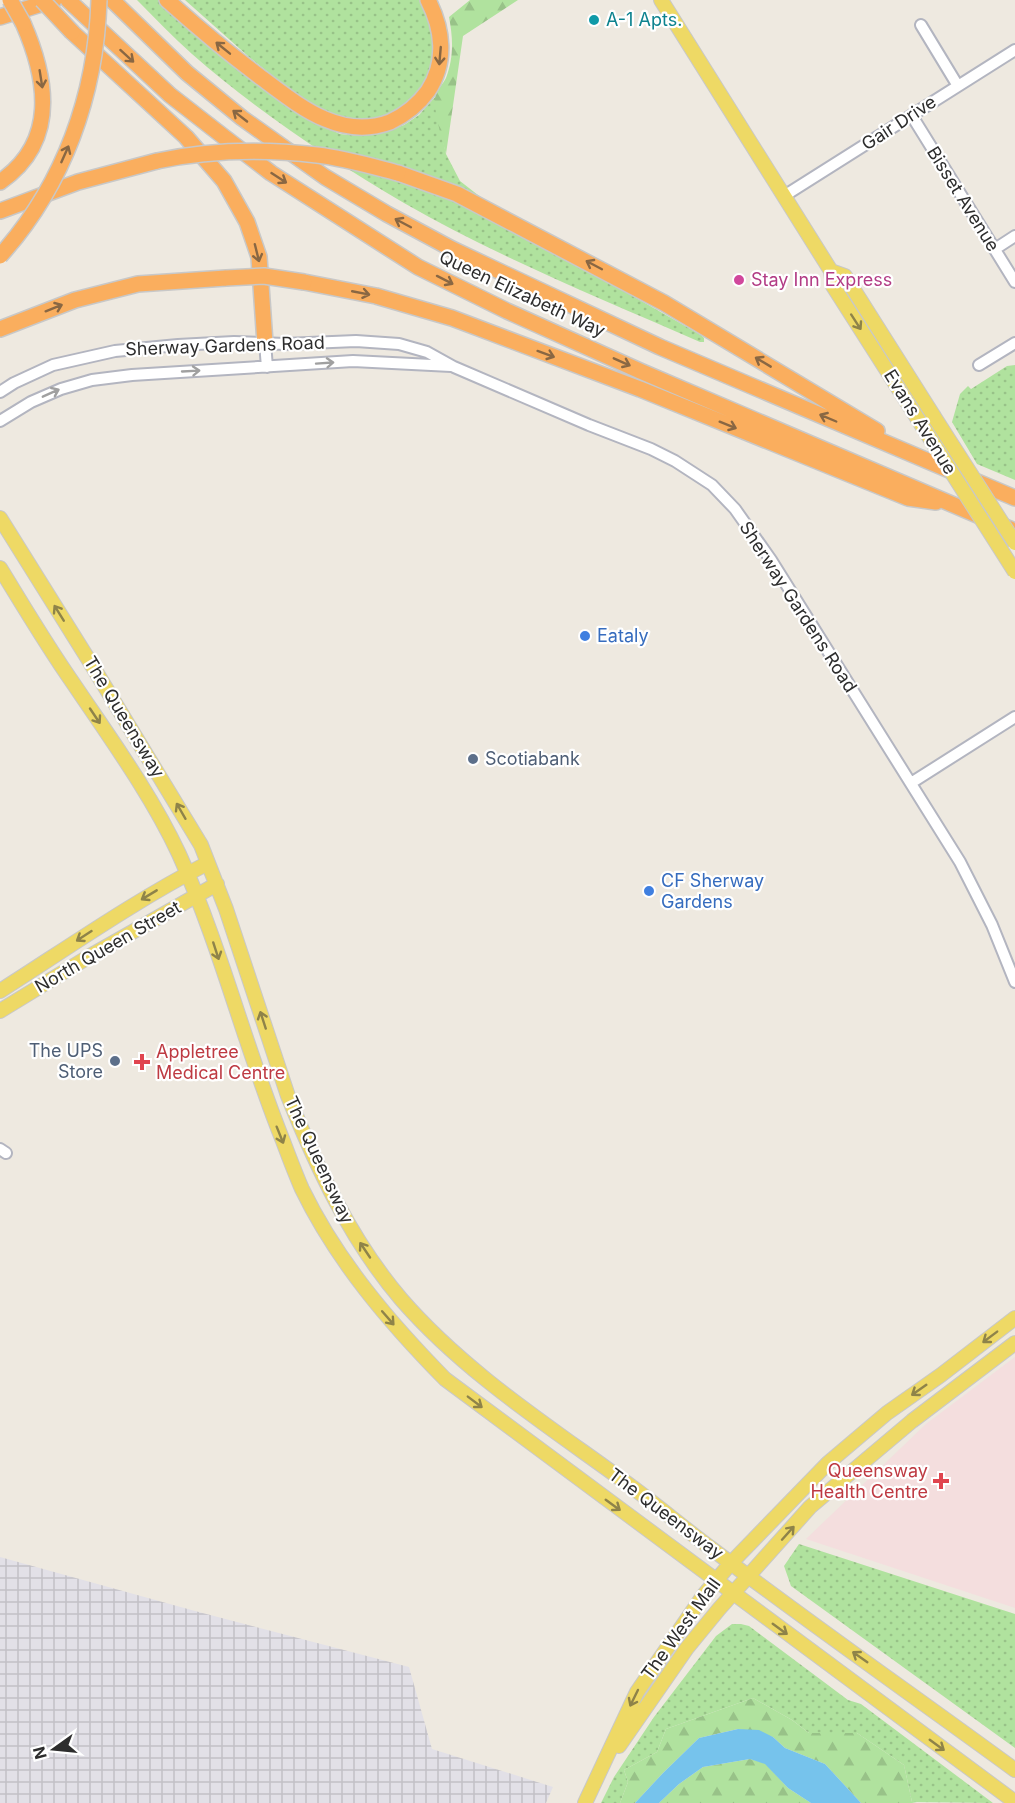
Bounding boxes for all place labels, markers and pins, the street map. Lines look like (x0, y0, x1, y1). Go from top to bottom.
place label: A-1 Apts. (606, 9, 682, 30)
marker: A-1 Apts. (587, 13, 601, 27)
place label: Stay Inn Express (751, 269, 892, 290)
marker: Stay Inn Express (732, 273, 746, 287)
place label: Eataly (597, 625, 649, 646)
marker: Eataly (578, 629, 592, 643)
place label: Scotiabank (485, 748, 580, 769)
marker: Scotiabank (466, 752, 480, 766)
place label: CF Sherway Gardens (661, 870, 764, 912)
marker: CF Sherway Gardens (642, 884, 656, 898)
place label: The UPS Store (29, 1040, 103, 1082)
place label: Appletree Medical Centre (156, 1041, 285, 1083)
marker: Appletree Medical Centre (133, 1053, 151, 1071)
marker: The UPS Store (108, 1054, 122, 1068)
place label: Queensway Health Centre (810, 1460, 928, 1502)
marker: Queensway Health Centre (932, 1472, 950, 1490)

